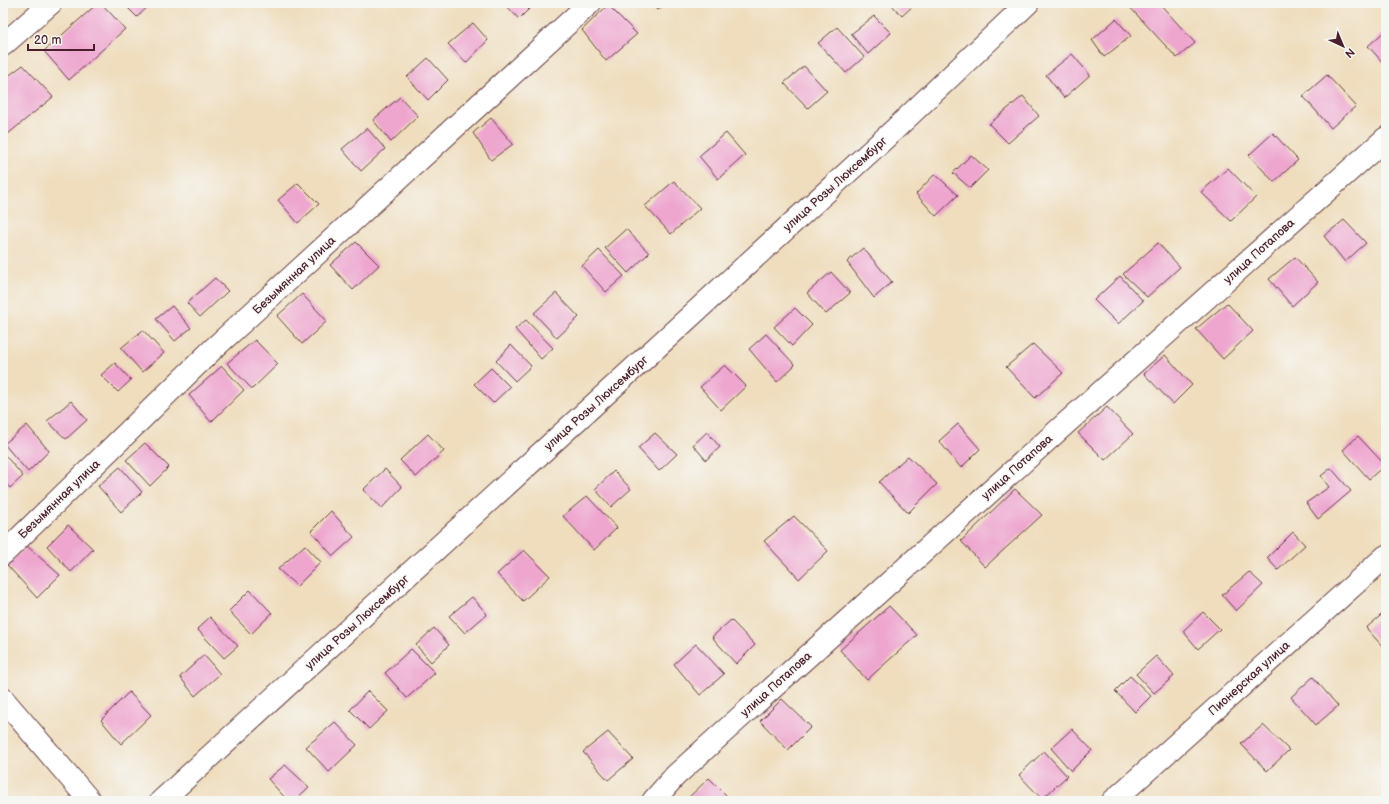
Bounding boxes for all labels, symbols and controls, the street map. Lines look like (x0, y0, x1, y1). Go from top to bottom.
scale bar (28, 26, 94, 52)
north arrow (1323, 26, 1363, 66)
text: 20 m (34, 33, 61, 48)
text: N (1342, 45, 1357, 60)
street label: улица Розы Люксембург (780, 134, 891, 235)
street label: улица Потапова (1221, 216, 1298, 287)
street label: Безымянная улица (250, 233, 339, 318)
street label: улица Розы Люксембург (541, 353, 652, 454)
street label: улица Потапова (979, 432, 1056, 503)
street label: Безымянная улица (15, 457, 103, 542)
street label: улица Розы Люксембург (302, 572, 413, 673)
street label: Пионерская улица (1205, 638, 1293, 719)
street label: улица Потапова (738, 649, 815, 720)

